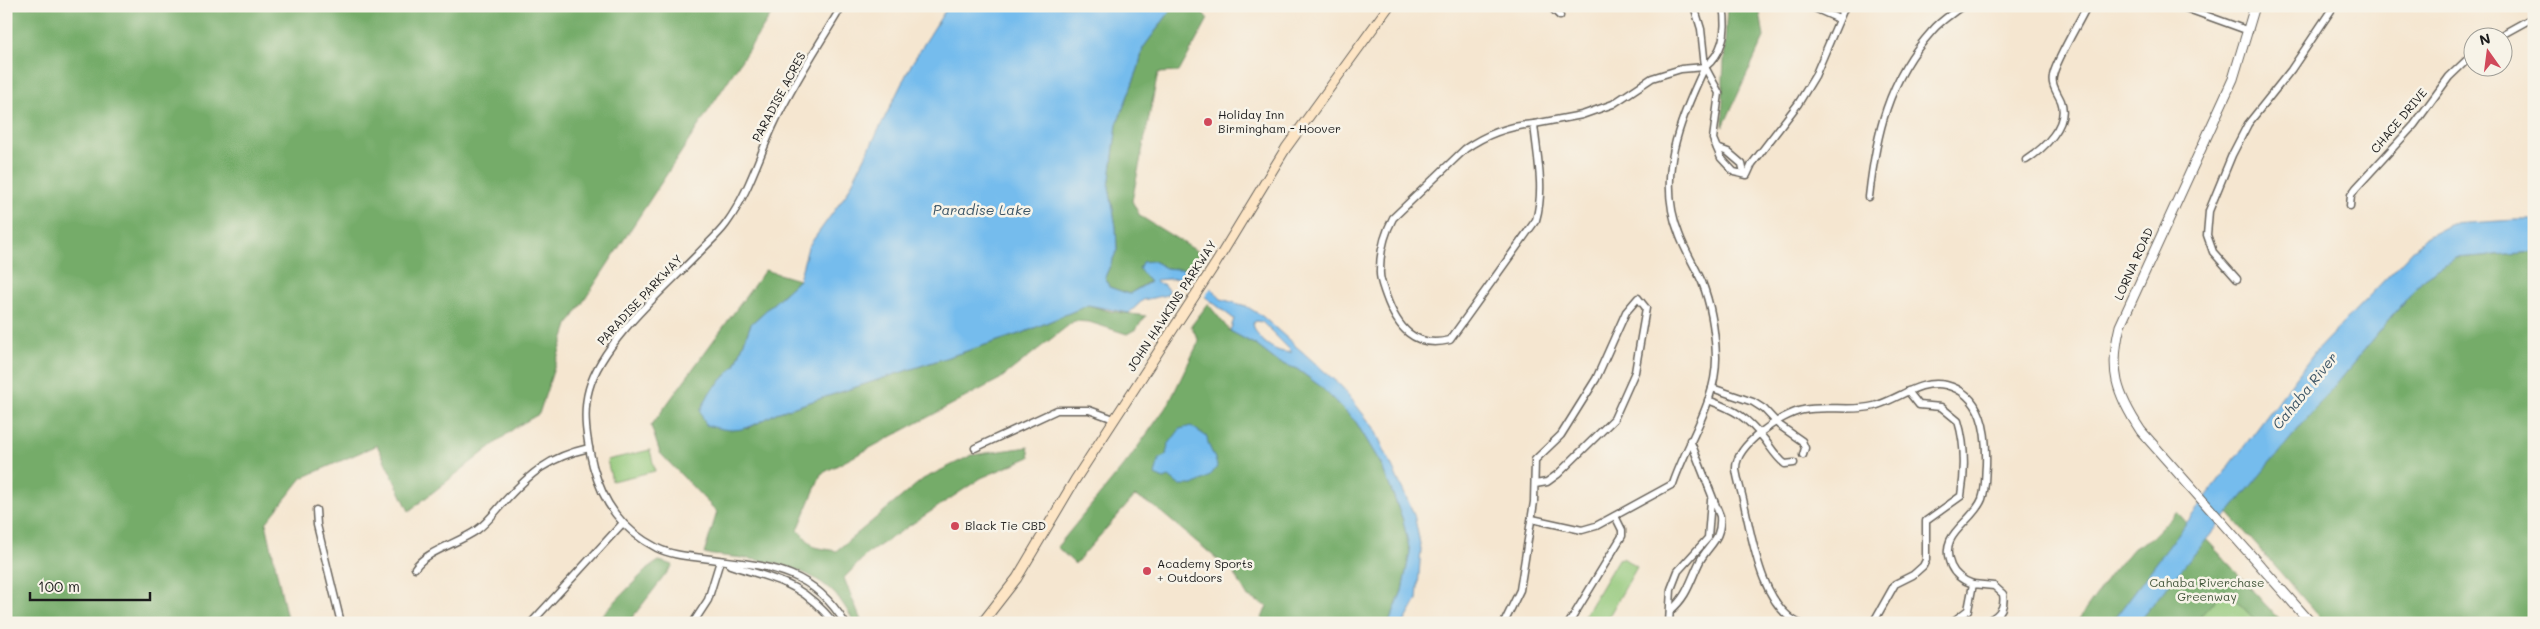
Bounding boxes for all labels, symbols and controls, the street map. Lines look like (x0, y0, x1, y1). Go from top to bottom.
north arrow (2462, 28, 2512, 78)
text: N (2477, 28, 2492, 49)
street label: PARADISE ACRES (748, 49, 809, 144)
street label: CHACE DRIVE (2366, 85, 2430, 156)
place label: Holiday Inn Birmingham - Hoover (1218, 106, 1341, 136)
marker: Holiday Inn Birmingham - Hoover (1202, 116, 1214, 128)
water label: Paradise Lake (933, 200, 1031, 219)
street label: LORNA ROAD (2110, 225, 2156, 303)
street label: JOHN HAWKINS PARKWAY (1123, 237, 1220, 374)
street label: PARADISE PARKWAY (593, 251, 685, 348)
water label: Cahaba River (2268, 348, 2342, 433)
place label: Black Tie CBD (965, 517, 1046, 533)
marker: Black Tie CBD (949, 520, 961, 532)
place label: Academy Sports + Outdoors (1157, 555, 1253, 585)
marker: Academy Sports + Outdoors (1141, 565, 1153, 577)
scale bar (30, 569, 150, 601)
park label: Cahaba Riverchase Greenway (2150, 574, 2264, 604)
text: 100 m (38, 576, 80, 596)

